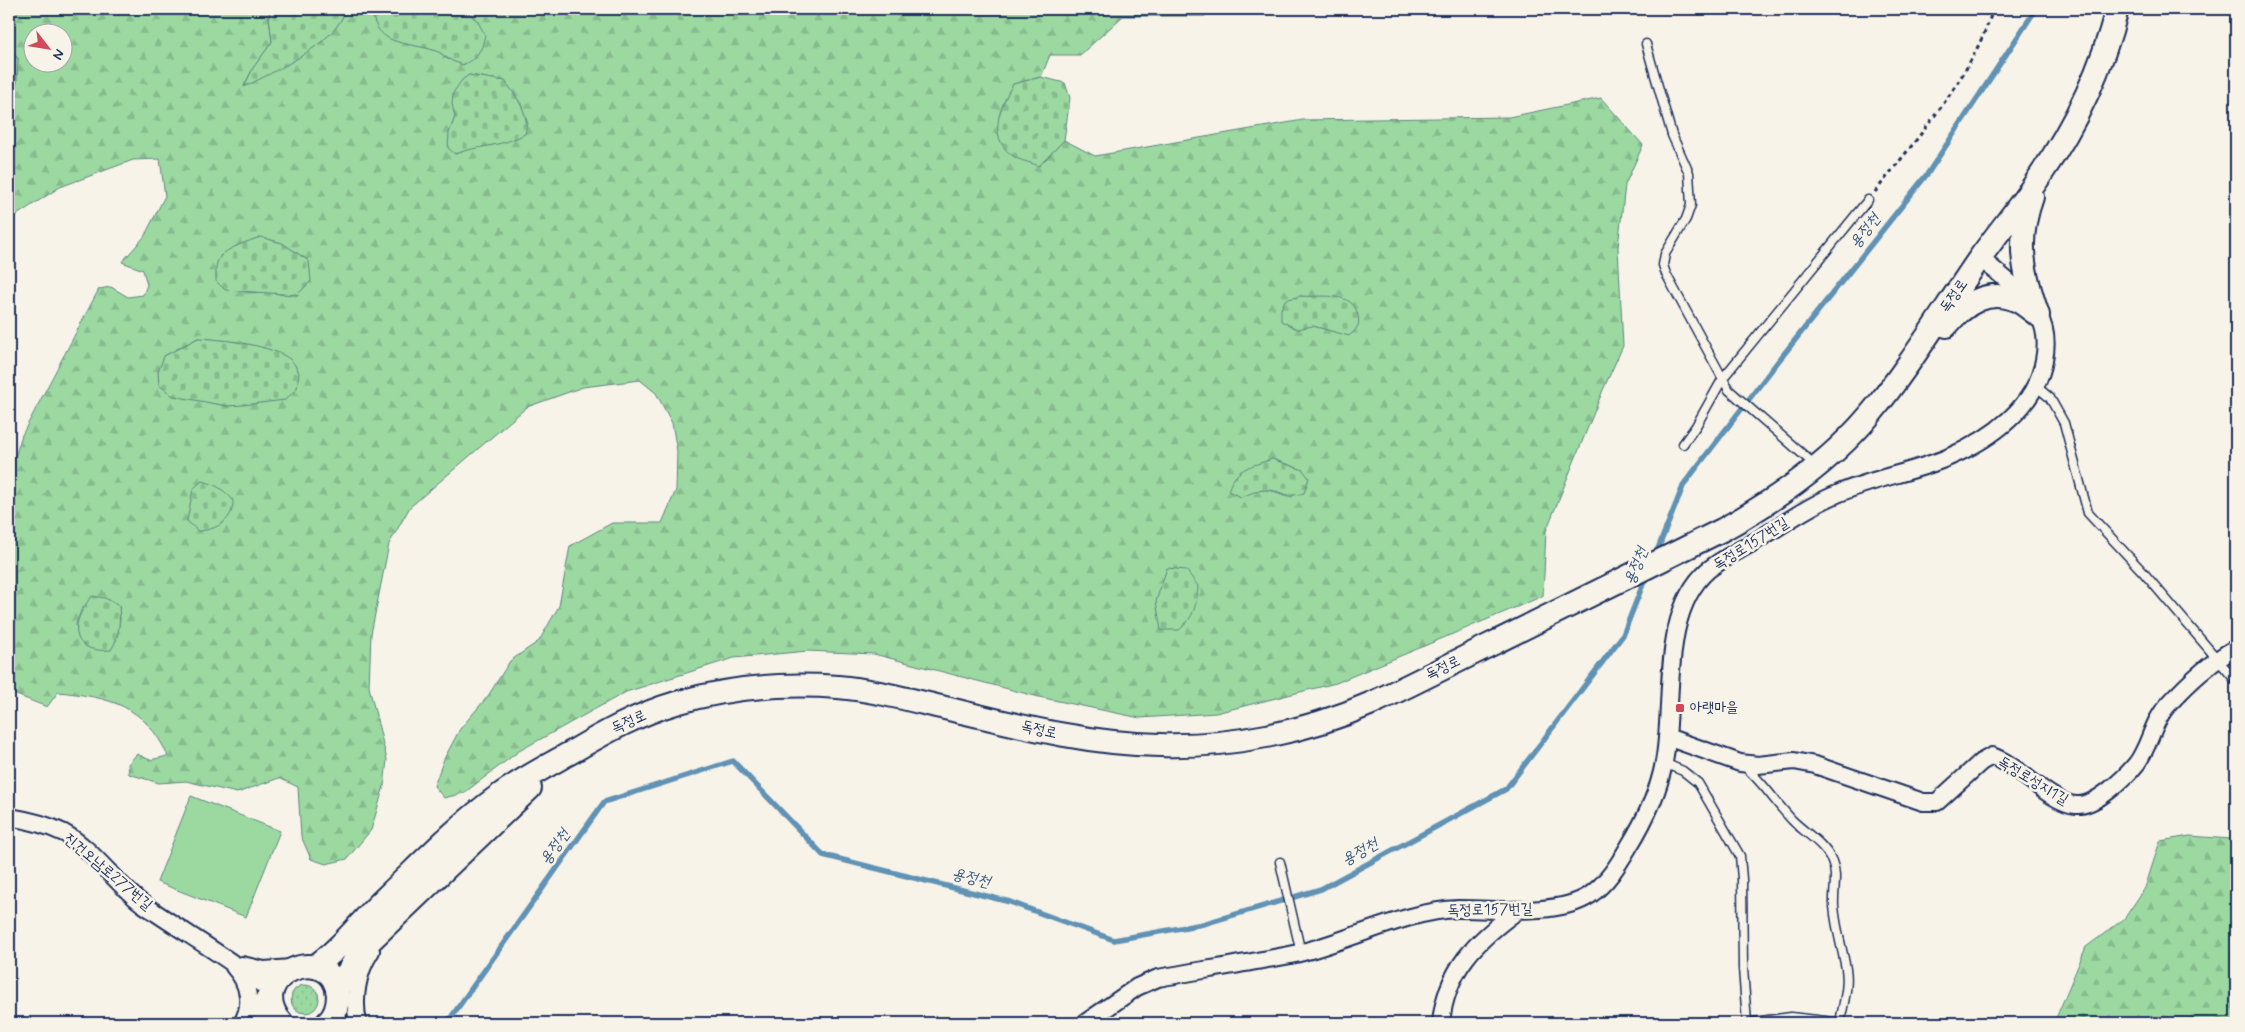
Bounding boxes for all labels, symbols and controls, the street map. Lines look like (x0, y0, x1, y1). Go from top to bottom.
north arrow (22, 22, 72, 72)
text: N (48, 46, 68, 63)
water label: 용정천 (1845, 208, 1886, 253)
street label: 독정로 (1935, 275, 1973, 317)
street label: 독정로157번길 (1710, 513, 1792, 575)
water label: 용정천 (1619, 542, 1654, 588)
street label: 독정로 (1422, 651, 1464, 685)
place label: 아랫마을 (1690, 698, 1738, 718)
marker: 아랫마을 (1674, 702, 1686, 714)
street label: 독정로 (608, 705, 650, 739)
street label: 독정로 (1019, 716, 1059, 744)
street label: 독정로성지1길 (1994, 752, 2072, 810)
water label: 용정천 (535, 823, 576, 869)
street label: 진건오남로277번길 (59, 829, 157, 915)
water label: 용정천 (1338, 832, 1384, 871)
water label: 용정천 (950, 863, 994, 893)
street label: 독정로157번길 (1447, 899, 1533, 921)

